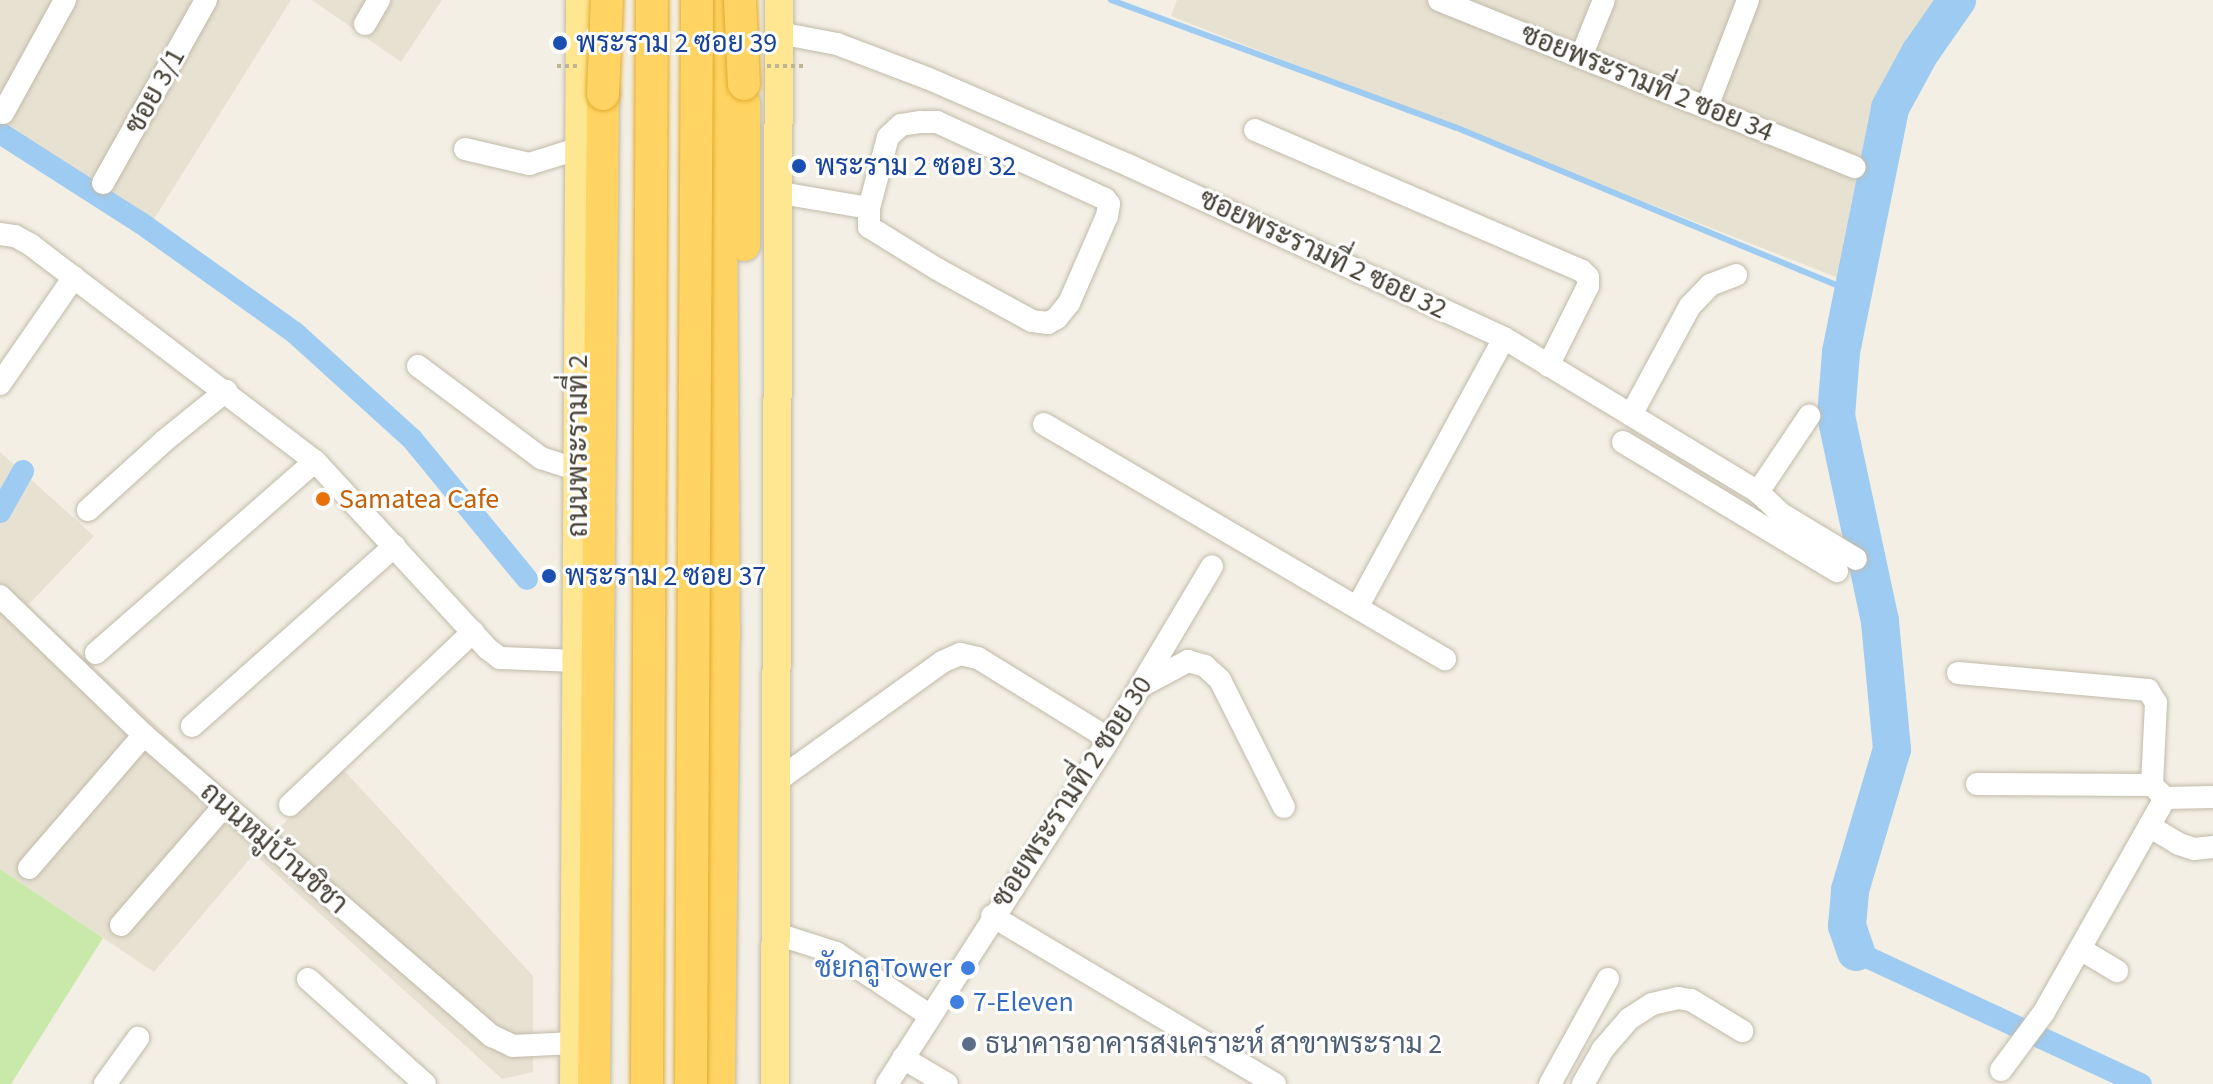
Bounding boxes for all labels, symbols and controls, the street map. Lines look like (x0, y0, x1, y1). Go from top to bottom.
street label: ซอยพระรามที่ 2 ซอย 34 (1516, 17, 1778, 149)
place label: พระราม 2 ซอย 39 (576, 26, 777, 60)
marker: พระราม 2 ซอย 39 (551, 34, 569, 52)
street label: ซอย 3/1 (118, 42, 192, 140)
place label: พระราม 2 ซอย 32 (815, 149, 1016, 183)
marker: พระราม 2 ซอย 32 (790, 157, 808, 175)
street label: ซอยพระรามที่ 2 ซอย 32 (1194, 182, 1452, 326)
street label: ถนนพระรามที่ 2 (561, 355, 595, 537)
place label: Samatea Cafe (339, 482, 499, 516)
marker: Samatea Cafe (314, 490, 332, 508)
place label: พระราม 2 ซอย 37 (565, 559, 766, 593)
marker: พระราม 2 ซอย 37 (540, 567, 558, 585)
street label: ซอยพระรามที่ 2 ซอย 30 (985, 670, 1159, 914)
street label: ถนนหมู่บ้านชิชา (194, 775, 354, 921)
place label: ชัยกลูTower (815, 951, 952, 985)
marker: ชัยกลูTower (959, 959, 977, 977)
place label: 7-Eleven (973, 985, 1074, 1019)
marker: 7-Eleven (948, 993, 966, 1011)
place label: ธนาคารอาคารสงเคราะห์ สาขาพระราม 2 (985, 1027, 1442, 1061)
marker: ธนาคารอาคารสงเคราะห์ สาขาพระราม 2 (960, 1035, 978, 1053)

